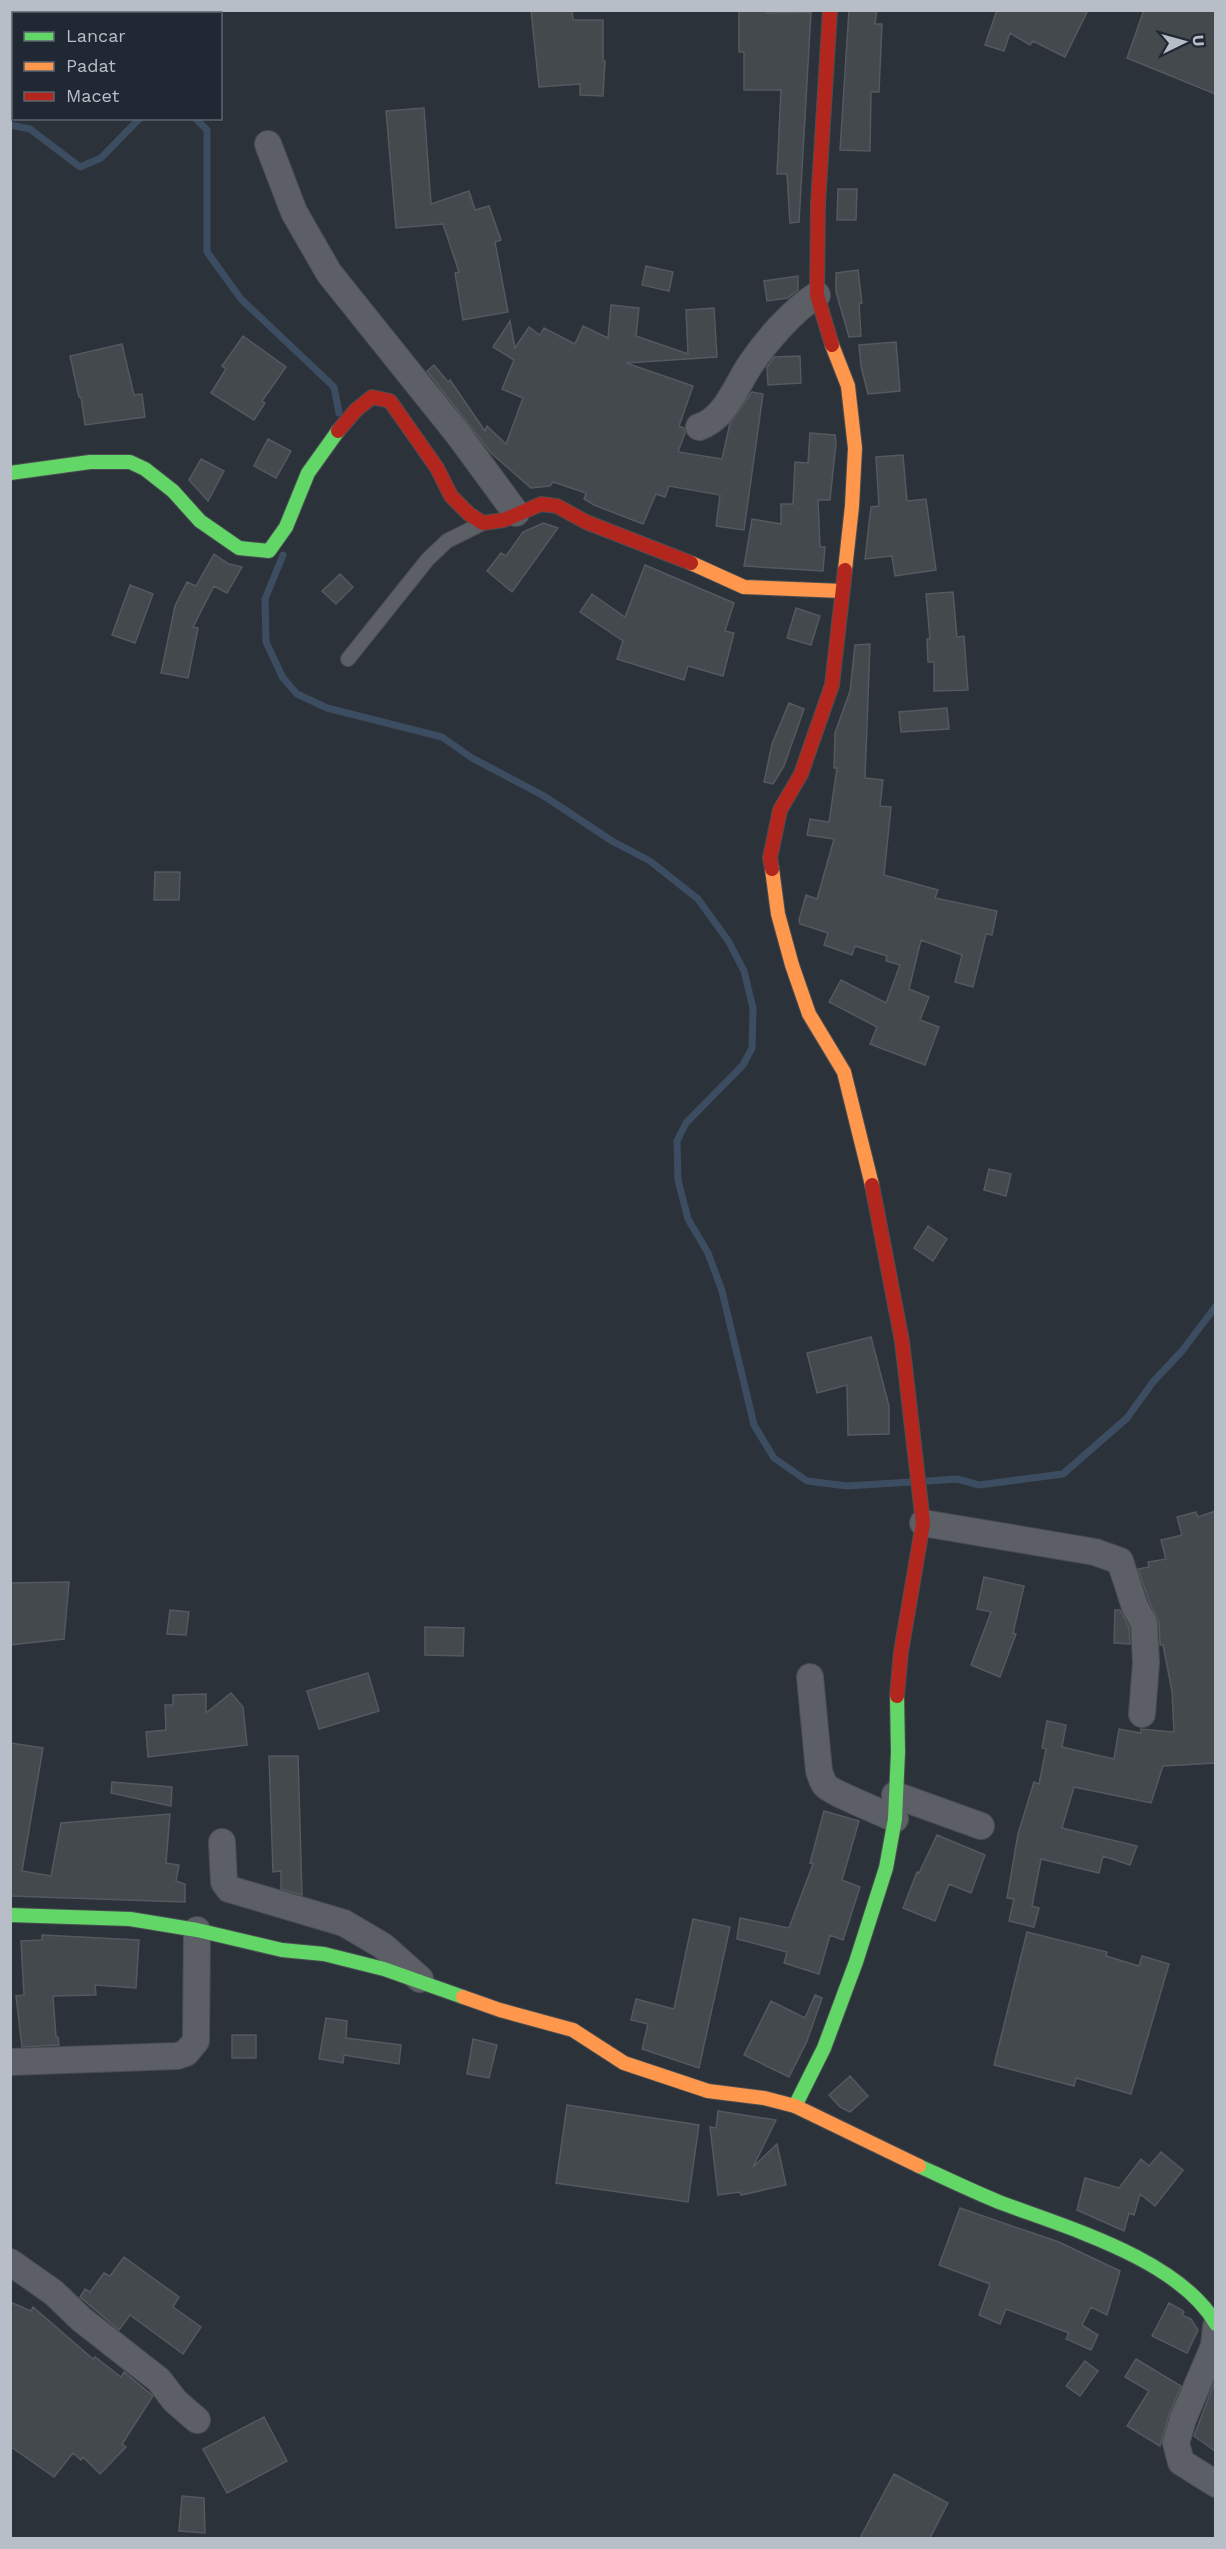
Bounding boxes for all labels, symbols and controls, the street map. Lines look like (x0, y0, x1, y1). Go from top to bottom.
legend (12, 12, 222, 120)
north arrow (1154, 12, 1214, 72)
text: Lancar (66, 25, 126, 46)
text: U (1188, 34, 1208, 47)
text: Padat (66, 55, 116, 76)
text: Macet (66, 85, 120, 106)

